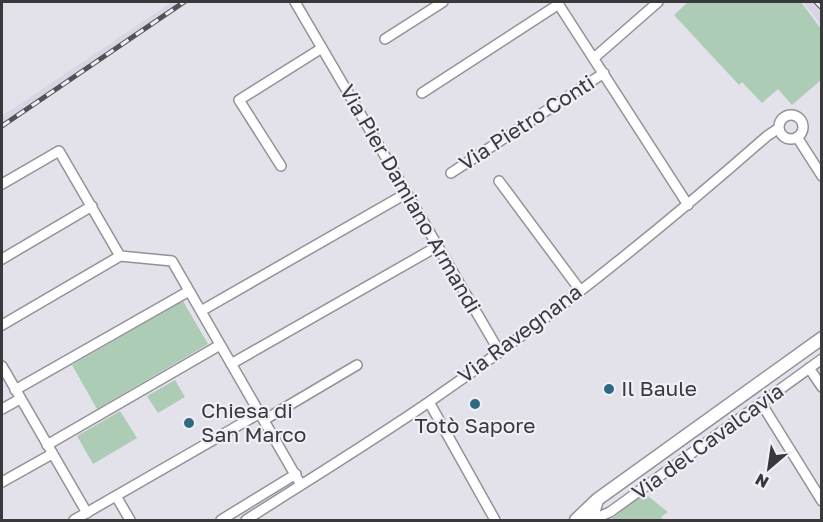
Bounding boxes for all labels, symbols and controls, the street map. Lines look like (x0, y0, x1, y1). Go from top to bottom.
street label: Via Pietro Conti (454, 69, 599, 176)
street label: Via Pier Damiano Armandi (335, 80, 487, 317)
street label: Via Ravegnana (452, 278, 586, 388)
place label: Il Baule (621, 375, 697, 401)
street label: Via del Cavalcavia (626, 377, 788, 505)
marker: Il Baule (602, 382, 616, 396)
place label: Chiesa di San Marco (201, 397, 306, 447)
marker: Totò Sapore (468, 397, 482, 411)
place label: Totò Sapore (415, 412, 535, 438)
marker: Chiesa di San Marco (182, 416, 196, 430)
north arrow (739, 438, 799, 498)
text: N (752, 469, 772, 493)

